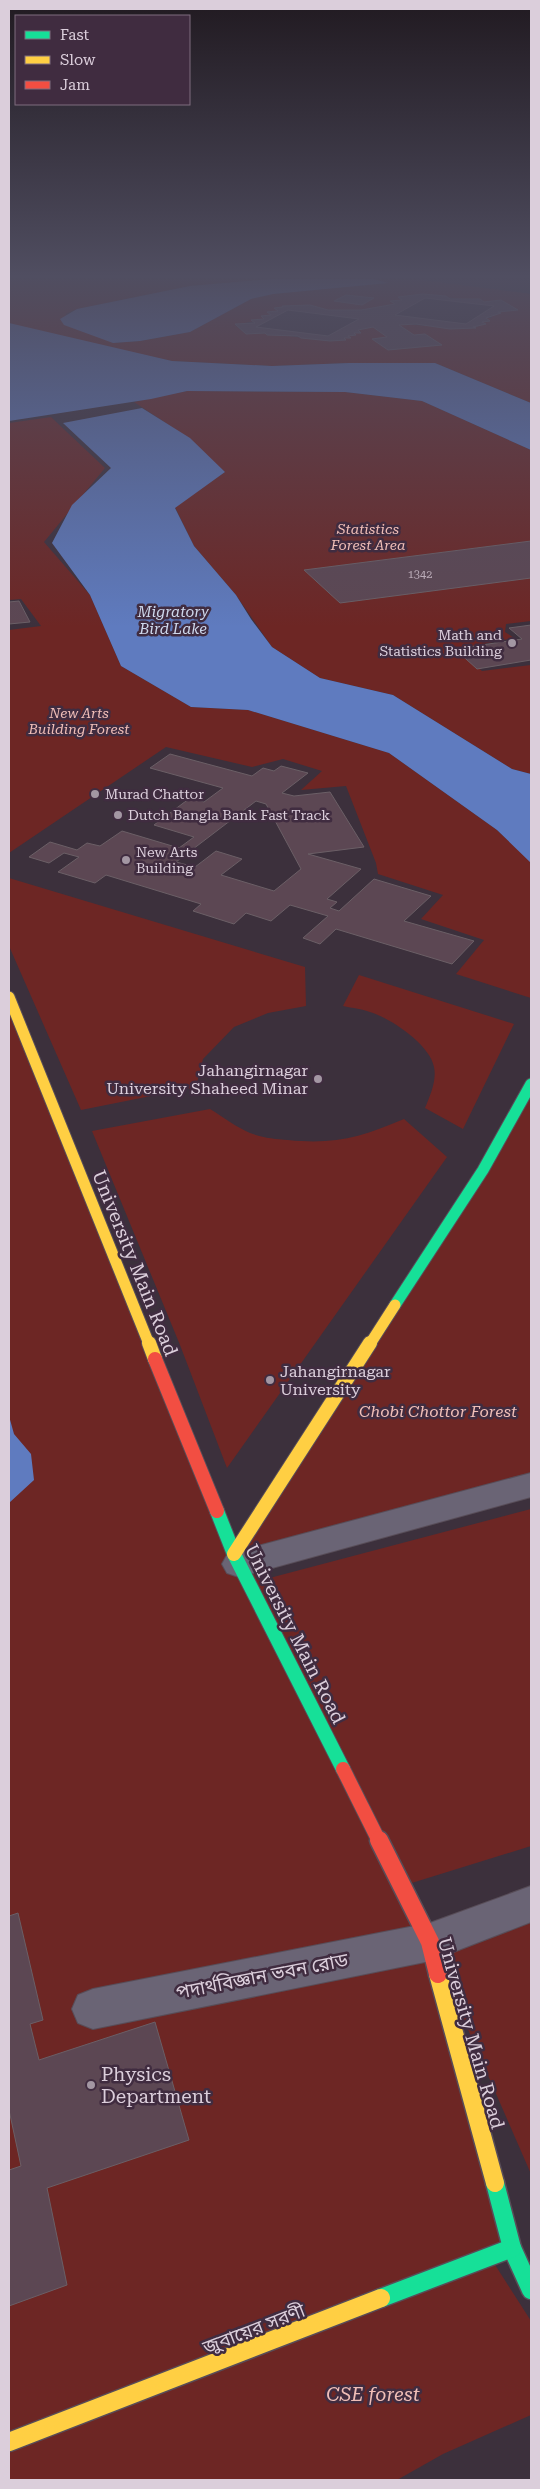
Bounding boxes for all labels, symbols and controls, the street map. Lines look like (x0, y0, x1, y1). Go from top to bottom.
legend (15, 15, 190, 105)
text: Fast (60, 26, 90, 44)
text: Slow (60, 51, 96, 69)
text: Jam (60, 76, 90, 94)
park label: Statistics Forest Area (330, 521, 405, 553)
house number: 1342 (408, 568, 432, 581)
water label: Migratory Bird Lake (136, 603, 209, 638)
place label: Math and Statistics Building (379, 627, 502, 659)
marker: Math and Statistics Building (506, 637, 518, 649)
park label: New Arts Building Forest (27, 705, 130, 737)
place label: Murad Chattor (105, 786, 204, 802)
marker: Murad Chattor (89, 788, 101, 800)
place label: Dutch Bangla Bank Fast Track (128, 807, 330, 823)
marker: Dutch Bangla Bank Fast Track (112, 809, 124, 821)
place label: New Arts Building (136, 844, 198, 876)
marker: New Arts Building (120, 854, 132, 866)
place label: Jahangirnagar University Shaheed Minar (106, 1061, 308, 1098)
marker: Jahangirnagar University Shaheed Minar (312, 1073, 324, 1085)
street label: University Main Road (87, 1167, 183, 1359)
place label: Jahangirnagar University (280, 1362, 391, 1399)
marker: Jahangirnagar University (264, 1374, 276, 1386)
park label: Chobi Chottor Forest (359, 1402, 517, 1421)
street label: University Main Road (240, 1540, 350, 1728)
street label: University Main Road (433, 1934, 509, 2132)
street label: পদার্থবিজ্ঞান ভবন রোড (174, 1948, 350, 2004)
place label: Physics Department (101, 2063, 211, 2108)
marker: Physics Department (85, 2079, 97, 2091)
street label: জুবায়ের সরণী (199, 2299, 309, 2359)
park label: CSE forest (326, 2383, 420, 2406)

